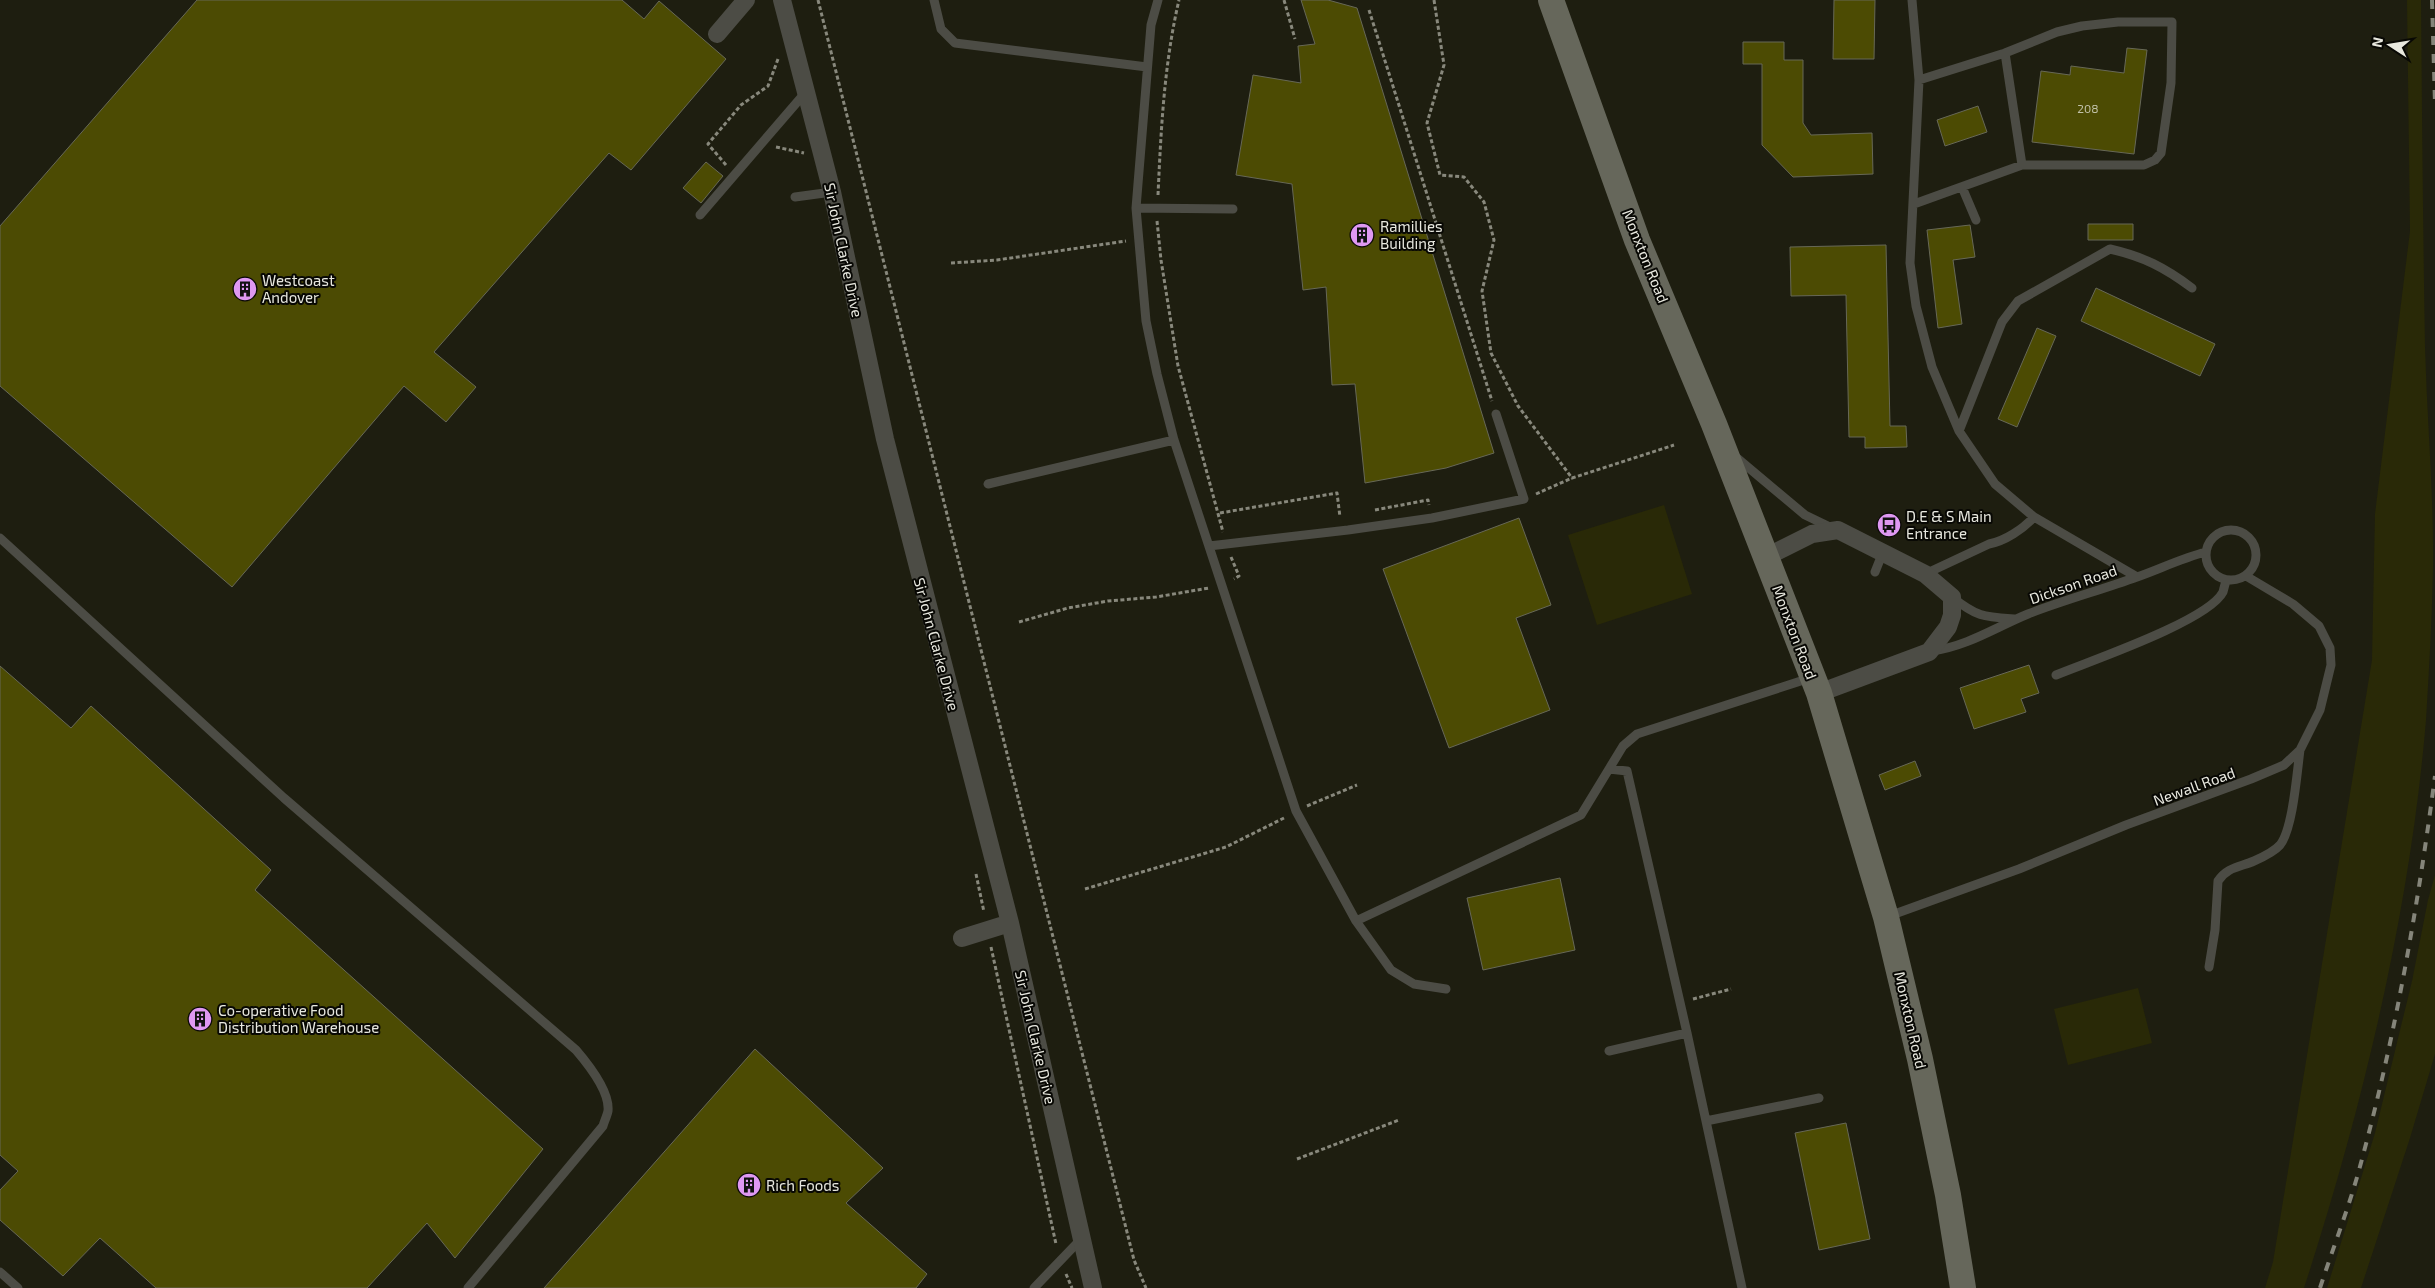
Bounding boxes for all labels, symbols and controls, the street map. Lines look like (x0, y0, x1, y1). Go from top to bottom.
north arrow (2365, 20, 2415, 70)
text: N (2367, 35, 2386, 49)
house number: 208 (2077, 101, 2099, 115)
street label: Sir John Clarke Drive (821, 181, 867, 319)
street label: Monxton Road (1619, 207, 1673, 305)
place label: Ramillies Building (1380, 217, 1443, 252)
building icon: Ramillies Building (1349, 222, 1375, 248)
place label: Westcoast Andover (262, 271, 335, 306)
building icon: Westcoast Andover (232, 276, 258, 302)
place label: D.E & S Main Entrance (1906, 507, 1992, 542)
bus stop icon: D.E & S Main Entrance (1876, 512, 1902, 538)
street label: Dickson Road (2027, 561, 2119, 607)
street label: Sir John Clarke Drive (911, 576, 963, 712)
street label: Monxton Road (1769, 582, 1821, 682)
street label: Newall Road (2151, 763, 2237, 809)
street label: Sir John Clarke Drive (1012, 968, 1060, 1106)
street label: Monxton Road (1891, 970, 1931, 1070)
place label: Co-operative Food Distribution Warehouse (218, 1001, 379, 1036)
building icon: Co-operative Food Distribution Warehouse (187, 1006, 213, 1032)
building icon: Rich Foods (736, 1172, 762, 1198)
place label: Rich Foods (766, 1176, 840, 1194)

